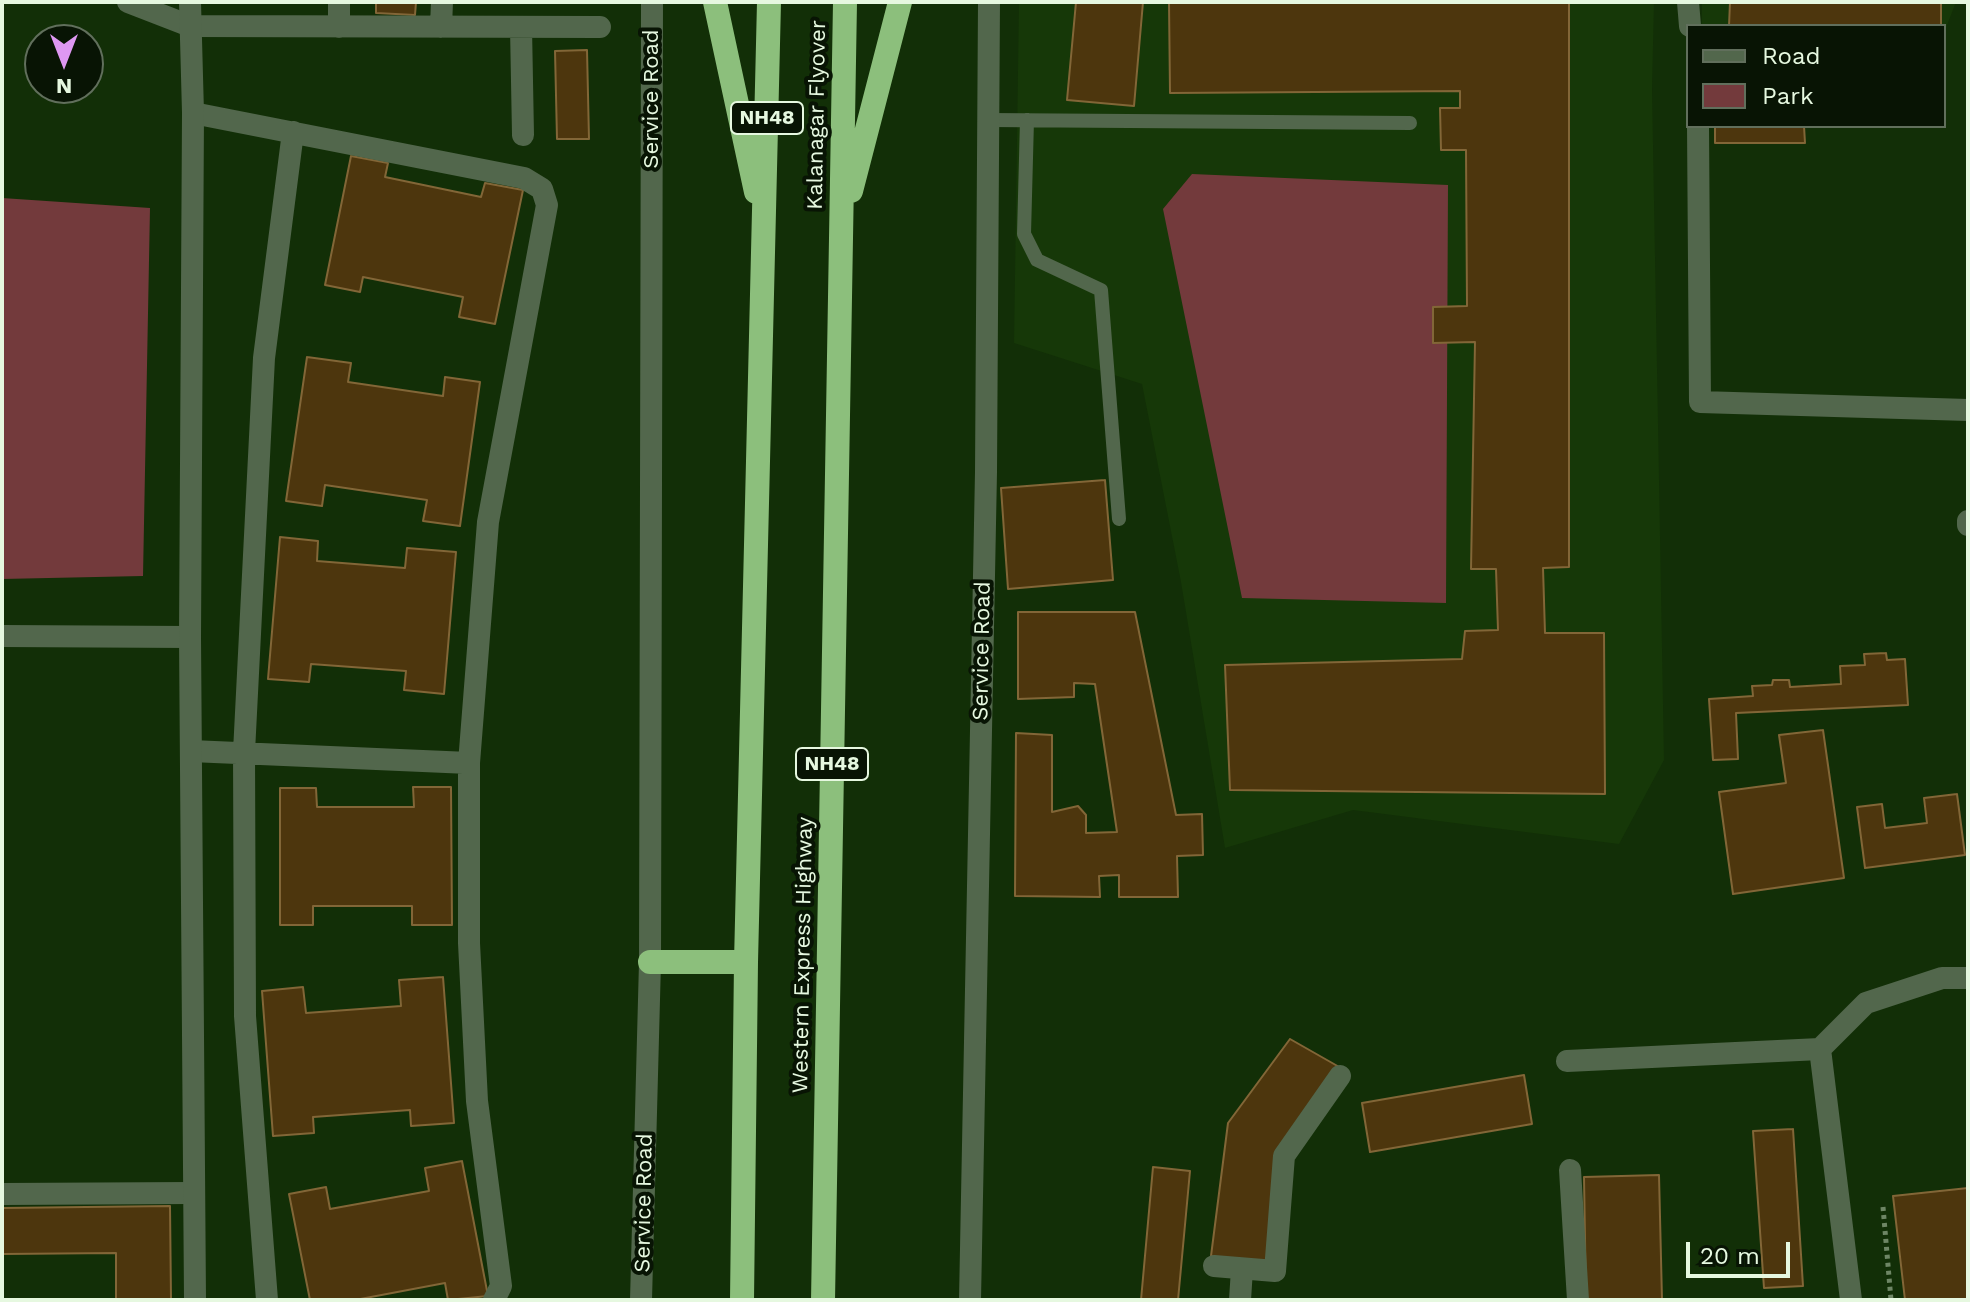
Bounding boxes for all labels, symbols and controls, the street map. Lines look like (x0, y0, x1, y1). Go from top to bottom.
street label: Kalanagar Flyover (802, 20, 832, 210)
north arrow (24, 24, 104, 104)
legend (1686, 24, 1946, 128)
street label: Service Road (639, 29, 665, 169)
text: Road (1762, 42, 1821, 70)
text: N (56, 74, 72, 99)
text: Park (1762, 82, 1814, 110)
road number: NH48 (731, 102, 803, 134)
street label: Service Road (968, 581, 996, 721)
road number: NH48 (796, 748, 868, 780)
street label: Western Express Highway (787, 816, 819, 1094)
street label: Service Road (630, 1133, 658, 1273)
scale bar (1690, 1226, 1794, 1276)
text: 20 m (1700, 1242, 1760, 1270)

